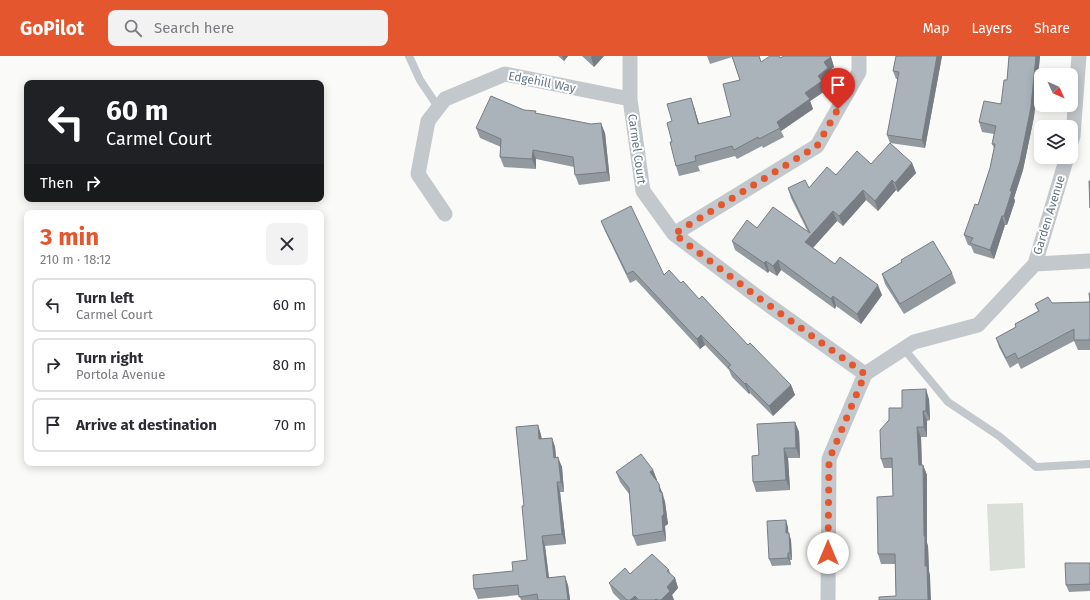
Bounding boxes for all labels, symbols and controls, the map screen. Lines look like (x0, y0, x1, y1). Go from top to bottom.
search box (108, 10, 388, 46)
text: GoPilot (20, 17, 84, 40)
icon: search (122, 17, 144, 39)
text: Search here (154, 19, 234, 37)
text: Map (923, 20, 949, 37)
text: Layers (971, 20, 1012, 37)
text: Share (1034, 20, 1070, 37)
pin (821, 68, 855, 109)
north arrow (1034, 68, 1078, 112)
map controls (1034, 68, 1078, 164)
street label: Edgehill Way (507, 69, 577, 95)
icon: arrive (827, 74, 849, 96)
text: 60 m (106, 94, 168, 127)
icon: left (40, 96, 92, 148)
street label: Carmel Court (625, 113, 649, 186)
button: layers (1034, 120, 1078, 164)
text: Carmel Court (106, 128, 212, 150)
icon: right (82, 172, 104, 194)
text: Then (40, 174, 74, 192)
street label: Garden Avenue (1030, 174, 1068, 256)
text: 3 min (40, 223, 99, 251)
button: close (266, 223, 308, 265)
text: 210 m · 18:12 (40, 252, 111, 267)
text: Turn left (76, 289, 134, 307)
icon: left (42, 294, 64, 316)
text: 60 m (273, 296, 306, 314)
text: Carmel Court (76, 307, 153, 322)
text: Turn right (76, 349, 143, 367)
icon: right (42, 354, 64, 376)
text: 80 m (273, 356, 306, 374)
text: Portola Avenue (76, 367, 165, 382)
icon: arrive (42, 414, 64, 436)
text: Arrive at destination (76, 416, 217, 434)
text: 70 m (274, 416, 306, 434)
position arrow (807, 532, 849, 574)

